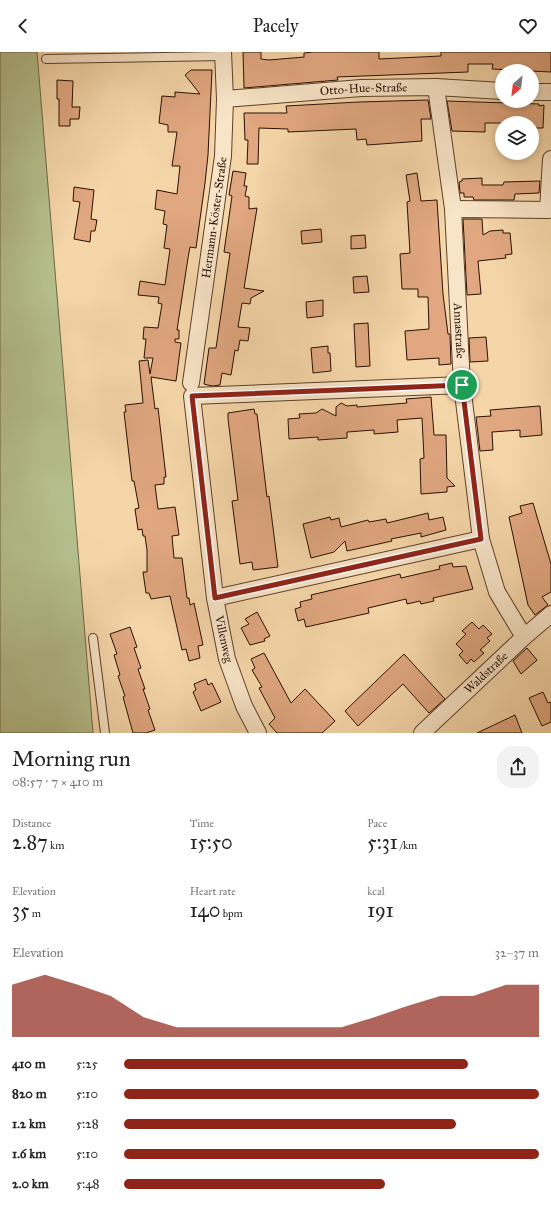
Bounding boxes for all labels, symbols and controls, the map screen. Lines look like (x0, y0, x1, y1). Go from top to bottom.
icon: back (12, 15, 34, 37)
text: Pacely (253, 15, 298, 37)
icon: heart (517, 15, 539, 37)
north arrow (495, 64, 539, 108)
map controls (495, 64, 539, 160)
street label: Otto-Hue-Straße (319, 80, 407, 98)
button: layers (495, 116, 539, 160)
street label: Hermann-Köster-Straße (199, 156, 230, 279)
street label: Annastraße (451, 302, 468, 359)
pin (445, 368, 479, 402)
icon: arrive (451, 374, 473, 396)
street label: Villenweg (211, 613, 236, 664)
street label: Waldstraße (461, 649, 511, 696)
text: Morning run (12, 745, 131, 772)
button: share (497, 746, 539, 788)
text: 08:57 · 7 × 410 m (12, 774, 103, 790)
text: Distance (12, 817, 51, 830)
text: Time (190, 817, 214, 830)
text: Pace (367, 817, 387, 830)
text: 2.87 (12, 830, 48, 854)
text: 15:50 (190, 830, 233, 854)
text: 5:31 (367, 830, 398, 854)
text: km (48, 839, 64, 852)
text: /km (398, 839, 417, 852)
text: Elevation (12, 885, 56, 898)
text: Heart rate (190, 885, 236, 898)
text: kcal (367, 885, 385, 898)
text: 35 (12, 898, 29, 922)
text: 140 (190, 898, 220, 922)
text: 191 (367, 898, 394, 922)
text: m (29, 907, 41, 920)
text: bpm (220, 907, 243, 920)
text: Elevation (12, 945, 64, 961)
text: 32–37 m (495, 945, 539, 961)
text: 410 m (12, 1056, 46, 1072)
text: 5:25 (76, 1056, 98, 1072)
text: 820 m (12, 1086, 47, 1102)
text: 5:10 (76, 1086, 98, 1102)
text: 1.2 km (12, 1116, 46, 1132)
text: 5:28 (76, 1116, 99, 1132)
text: 1.6 km (12, 1146, 46, 1162)
text: 5:10 (76, 1146, 98, 1162)
text: 2.0 km (12, 1176, 49, 1192)
text: 5:48 (76, 1176, 99, 1192)

